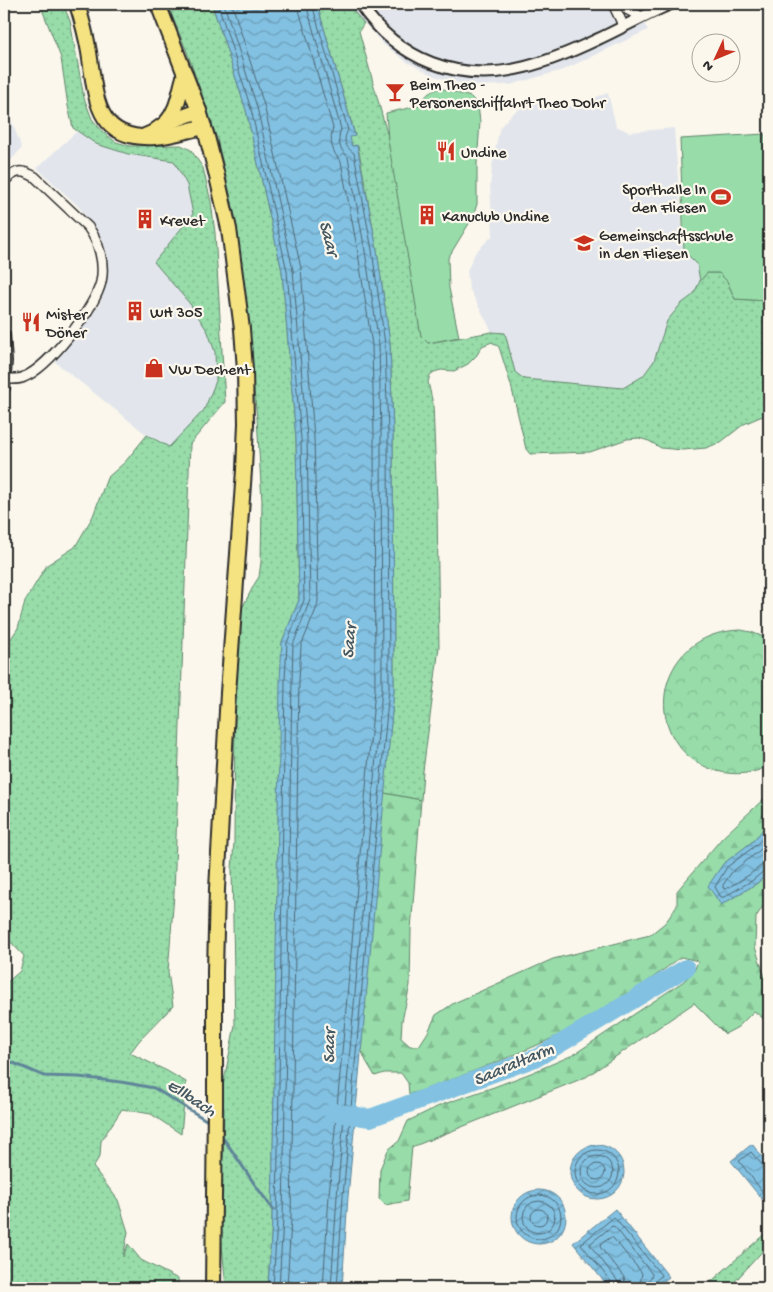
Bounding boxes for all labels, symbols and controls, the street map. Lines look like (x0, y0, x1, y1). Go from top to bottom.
north arrow (690, 32, 740, 82)
text: N (699, 56, 718, 74)
place label: Beim Theo - Personenschiffahrt Theo Dohr (409, 77, 606, 114)
bar icon: Beim Theo - Personenschiffahrt Theo Dohr (384, 81, 406, 103)
restaurant icon: Undine (435, 140, 457, 162)
place label: Undine (461, 145, 507, 164)
place label: Sporthalle In den Fliesen (622, 182, 706, 219)
sports icon: Sporthalle In den Fliesen (710, 186, 732, 208)
building icon: Kanuclub Undine (416, 204, 438, 226)
building icon: Krevet (134, 208, 156, 230)
place label: Kanuclub Undine (442, 209, 550, 228)
place label: Krevet (160, 213, 206, 232)
water label: Saar (313, 219, 343, 262)
place label: Gemeinschaftsschule in den Fliesen (599, 228, 734, 265)
school or university icon: Gemeinschaftsschule in den Fliesen (573, 232, 595, 254)
building icon: WH 305 (124, 300, 146, 322)
place label: WH 305 (150, 305, 202, 324)
place label: Mister Döner (45, 307, 88, 344)
restaurant icon: Mister Döner (20, 311, 42, 333)
shop icon: VW Dechent (143, 357, 165, 379)
place label: VW Dechent (168, 362, 252, 381)
water label: Saar (339, 619, 363, 659)
water label: Saar (320, 1025, 341, 1064)
water label: Saaraltarm (471, 1039, 557, 1092)
water label: Ellbach (162, 1075, 219, 1123)

